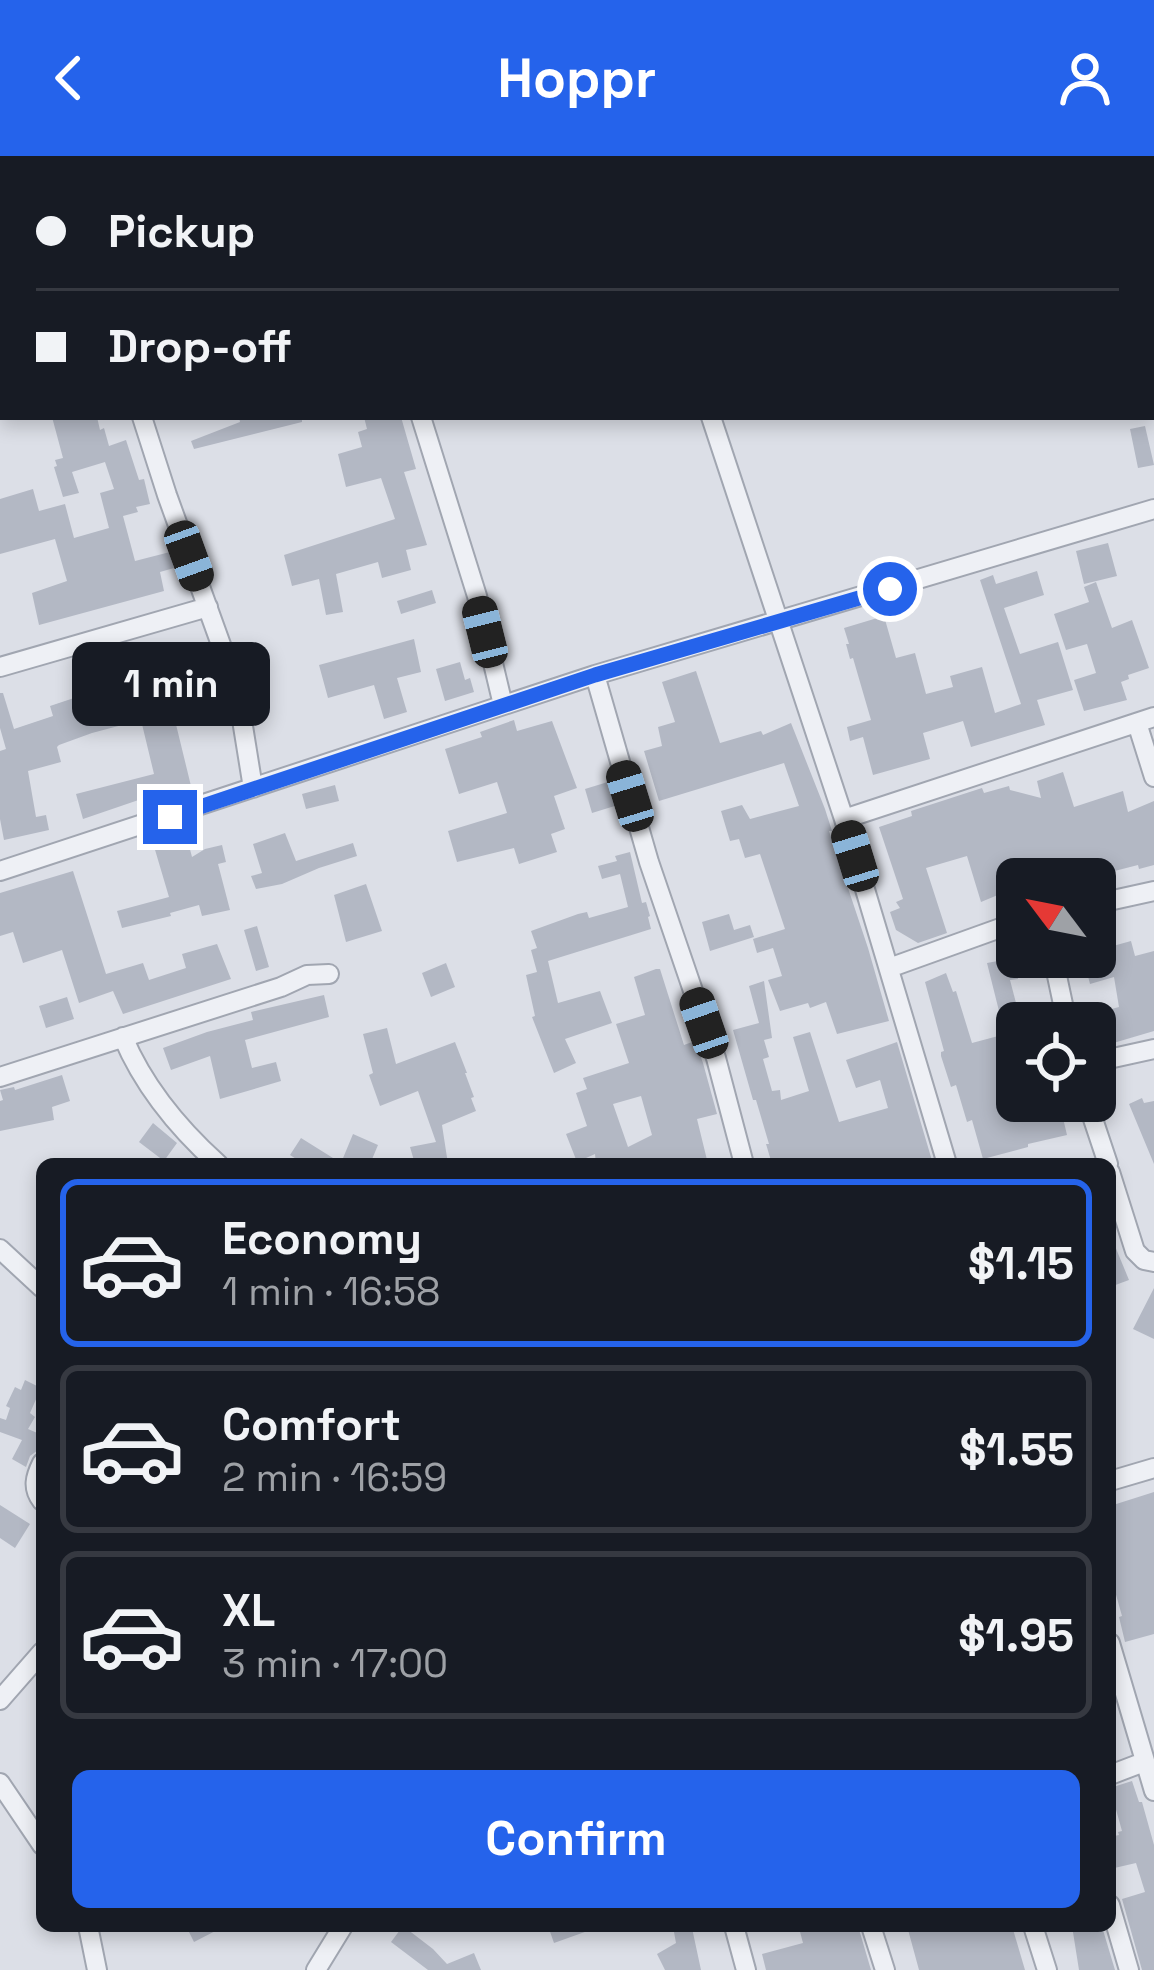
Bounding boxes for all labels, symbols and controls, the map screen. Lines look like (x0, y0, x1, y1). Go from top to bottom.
text: Hoppr (498, 44, 656, 113)
icon: back (36, 45, 102, 111)
icon: person (1052, 45, 1118, 111)
text: Pickup (108, 203, 255, 260)
text: Drop-off (108, 318, 292, 375)
car (160, 516, 218, 596)
route start (863, 562, 917, 616)
car (459, 593, 511, 671)
callout: 1 min (71, 643, 269, 727)
text: 1 min (123, 659, 219, 708)
car (602, 756, 658, 836)
route end (143, 790, 197, 844)
car (827, 816, 883, 896)
north arrow (996, 858, 1116, 978)
map controls (996, 858, 1116, 1122)
car (675, 983, 733, 1063)
button: locate (996, 1002, 1116, 1122)
icon: car (78, 1209, 186, 1317)
text: Economy (222, 1210, 422, 1267)
text: $1.15 (968, 1235, 1074, 1292)
text: 1 min · 16:58 (222, 1267, 440, 1316)
icon: car (78, 1395, 186, 1503)
text: Comfort (222, 1396, 401, 1453)
text: $1.55 (959, 1421, 1074, 1478)
text: 2 min · 16:59 (222, 1453, 447, 1502)
icon: car (78, 1581, 186, 1689)
text: XL (222, 1582, 275, 1639)
text: $1.95 (958, 1607, 1074, 1664)
text: 3 min · 17:00 (222, 1639, 448, 1688)
button: Confirm (72, 1770, 1080, 1908)

